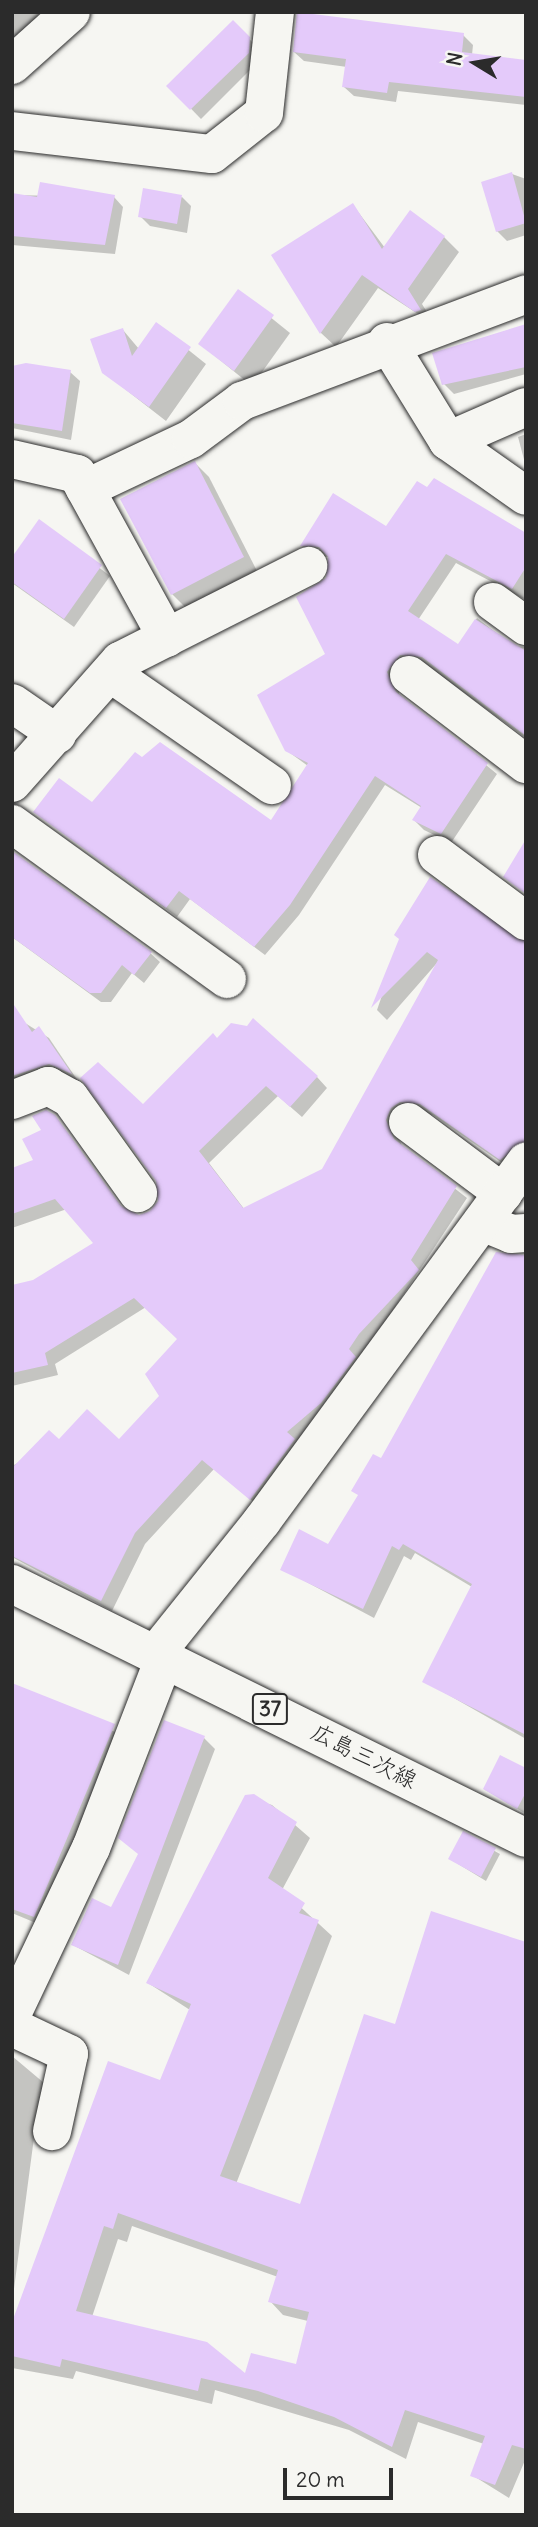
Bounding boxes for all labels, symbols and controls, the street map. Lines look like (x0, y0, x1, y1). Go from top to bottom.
north arrow (440, 28, 510, 98)
text: N (441, 50, 467, 68)
road number: 37 (251, 1692, 289, 1726)
street label: 広島三次線 (307, 1718, 421, 1794)
scale bar (286, 2454, 396, 2498)
text: 20 m (296, 2466, 345, 2493)

